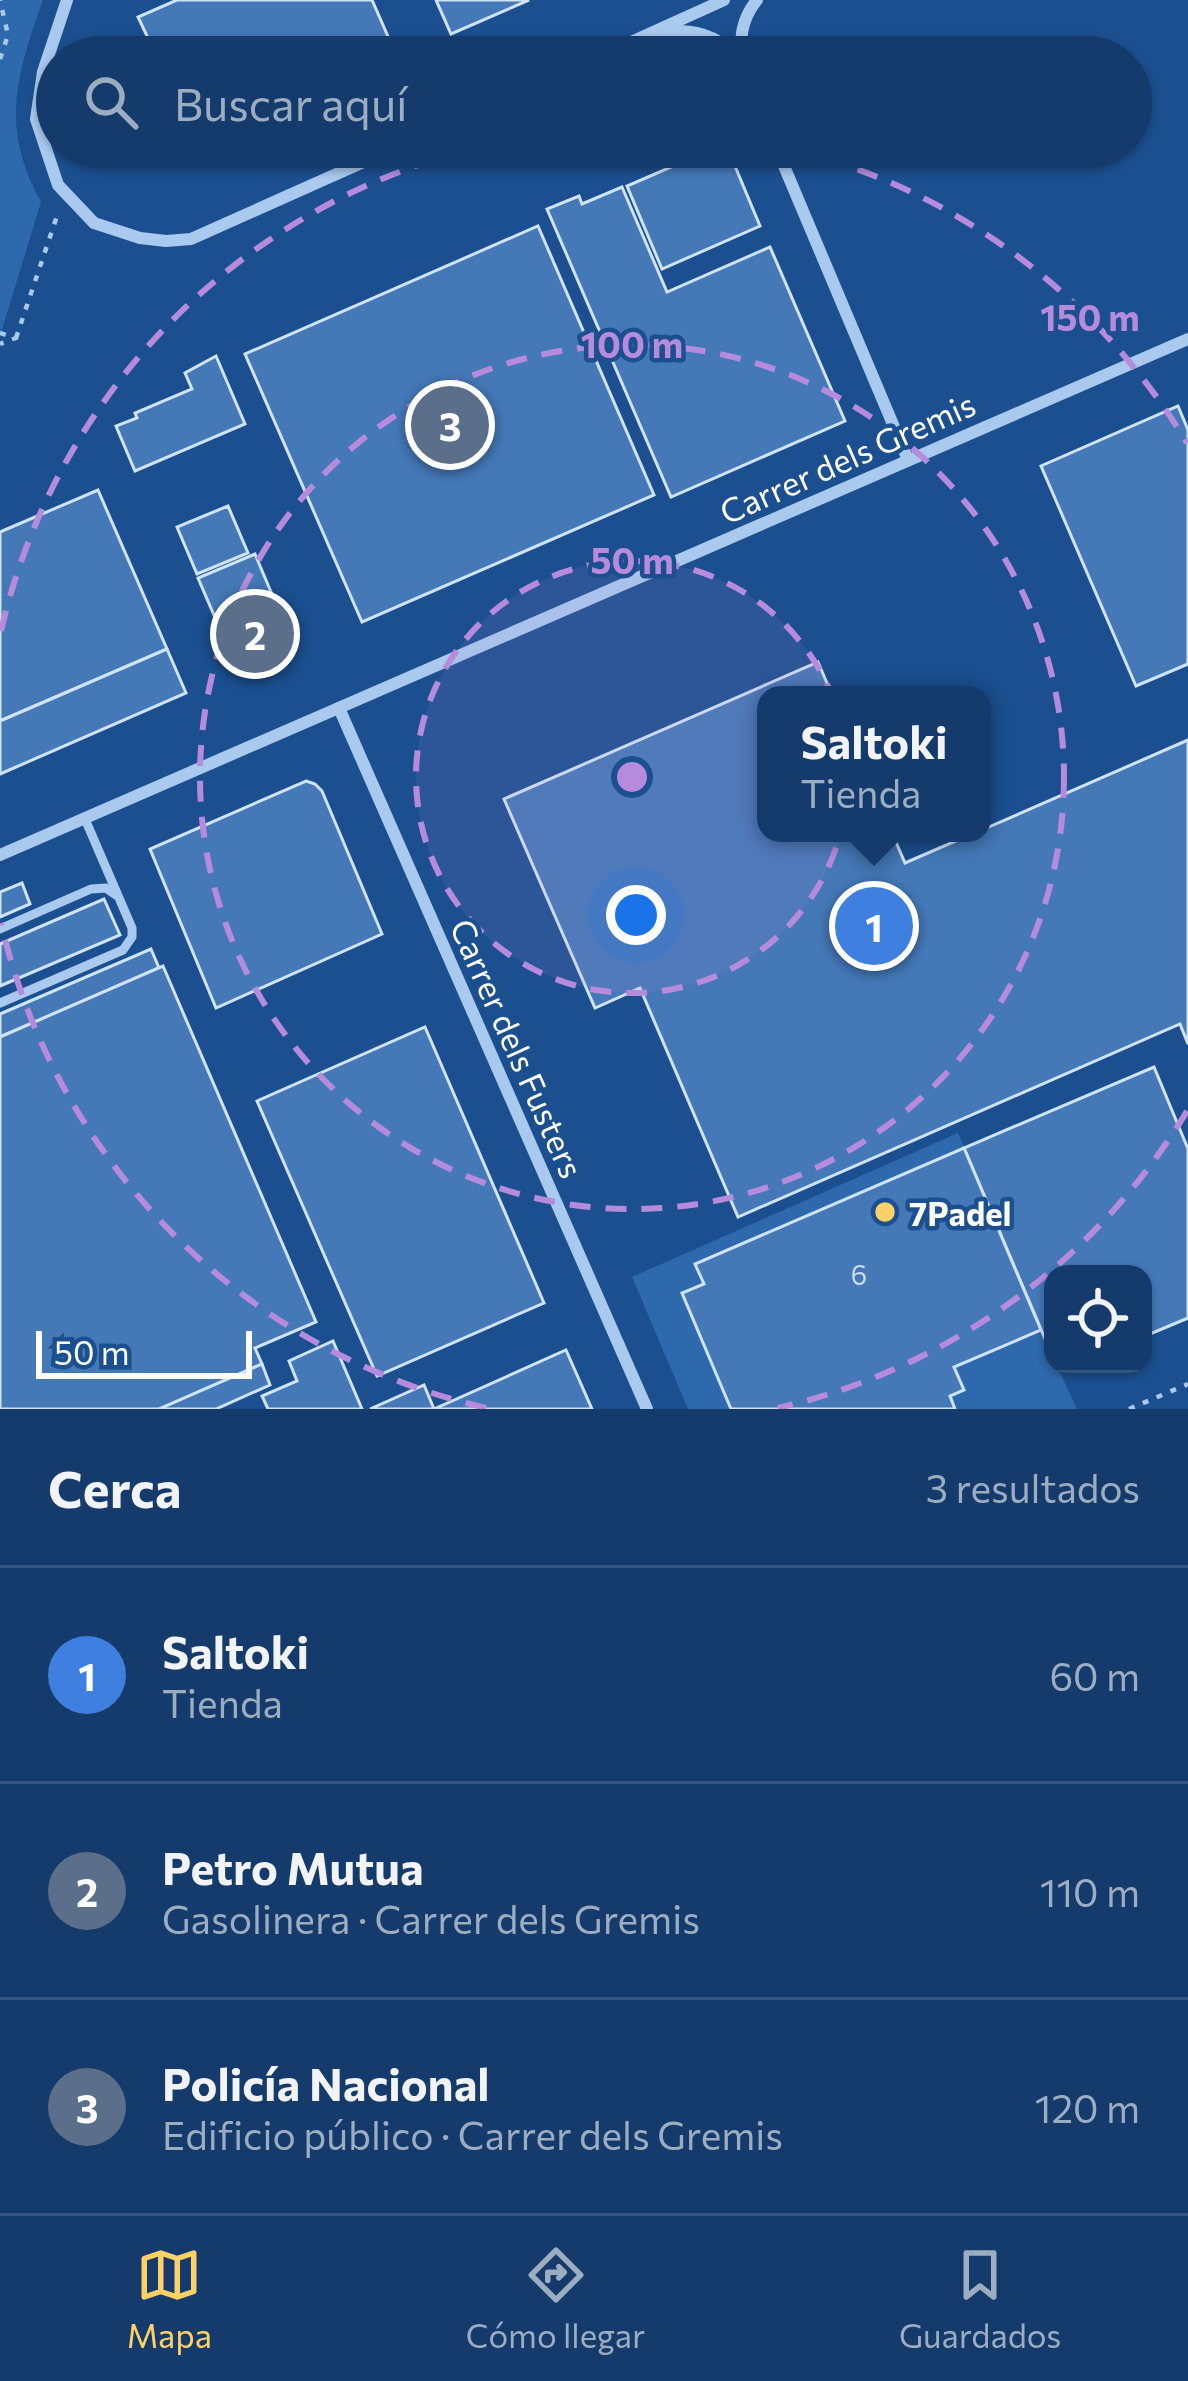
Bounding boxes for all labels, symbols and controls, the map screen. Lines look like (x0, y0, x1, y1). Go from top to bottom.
search box (36, 36, 1152, 168)
icon: search (78, 69, 144, 135)
text: Buscar aquí (174, 75, 408, 130)
text: 150 m (1040, 294, 1140, 338)
text: 100 m (581, 321, 683, 365)
pin: 3 (411, 380, 489, 470)
street label: Carrer dels Gremis (713, 382, 981, 532)
text: 50 m (590, 537, 674, 581)
pin: 2 (216, 589, 294, 679)
popup (757, 686, 991, 842)
text: Saltoki (800, 713, 948, 768)
centre of rings (611, 756, 653, 798)
text: Tienda (800, 768, 921, 816)
pin: 1 (835, 881, 913, 971)
your location (606, 885, 666, 945)
street label: Carrer dels Fusters (443, 912, 593, 1184)
place label: 7Padel (909, 1192, 1012, 1233)
marker: 7Padel (872, 1199, 898, 1225)
house number: 6 (851, 1258, 867, 1291)
map controls (1044, 1265, 1152, 1373)
button: locate (1044, 1265, 1152, 1373)
scale bar (36, 1325, 252, 1378)
text: 50 m (54, 1331, 130, 1372)
text: Cerca (48, 1456, 182, 1519)
text: 3 resultados (926, 1463, 1140, 1511)
text: Saltoki (162, 1623, 309, 1678)
text: 1 (78, 1651, 96, 1699)
text: 60 m (1049, 1651, 1140, 1699)
text: Tienda (162, 1678, 283, 1726)
text: Petro Mutua (162, 1839, 424, 1894)
text: 2 (76, 1867, 98, 1915)
text: 110 m (1040, 1867, 1140, 1915)
text: Gasolinera · Carrer dels Gremis (162, 1894, 700, 1942)
text: Policía Nacional (162, 2055, 490, 2110)
text: 3 (76, 2083, 98, 2131)
text: 120 m (1035, 2083, 1140, 2131)
text: Edificio público · Carrer dels Gremis (162, 2110, 783, 2158)
tab: Mapa (127, 2242, 212, 2355)
tab: Cómo llegar (466, 2242, 645, 2355)
tab: Guardados (899, 2242, 1061, 2355)

